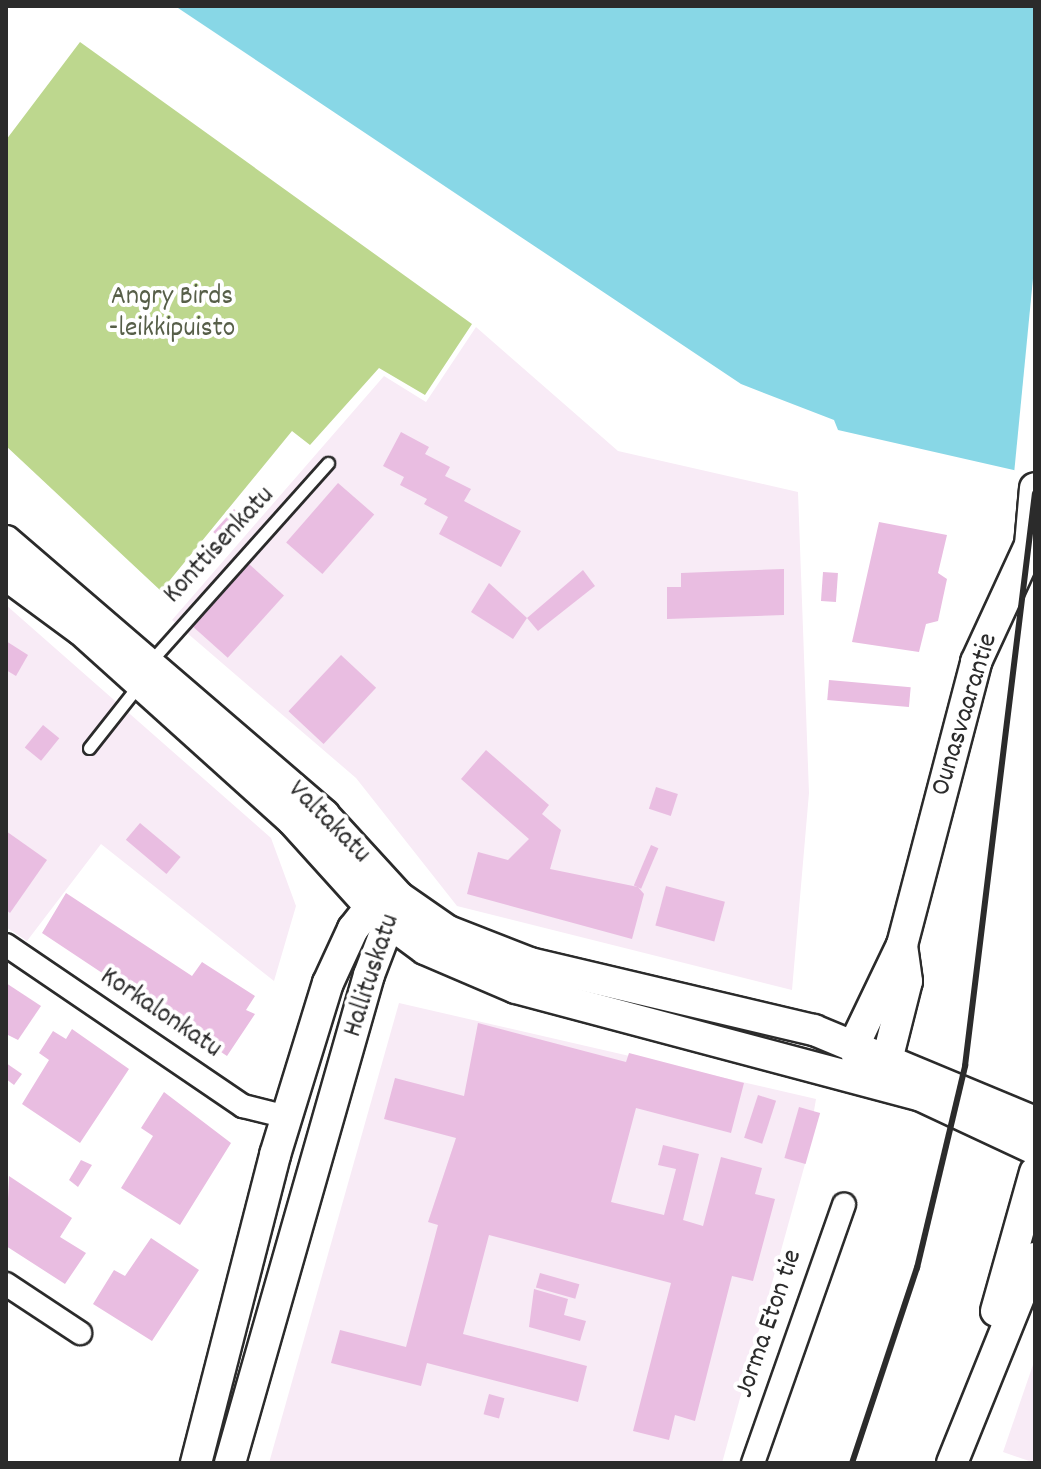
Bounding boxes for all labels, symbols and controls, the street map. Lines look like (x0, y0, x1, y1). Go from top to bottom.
park label: Angry Birds -leikkipuisto (109, 281, 235, 347)
street label: Konttisenkatu (157, 480, 283, 612)
street label: Ounasvaarantie (925, 630, 1007, 800)
street label: Valtakatu (279, 774, 377, 872)
street label: Hallituskatu (337, 910, 409, 1042)
street label: Korkalonkatu (93, 961, 227, 1067)
street label: Jorma Eton tie (729, 1246, 811, 1402)

